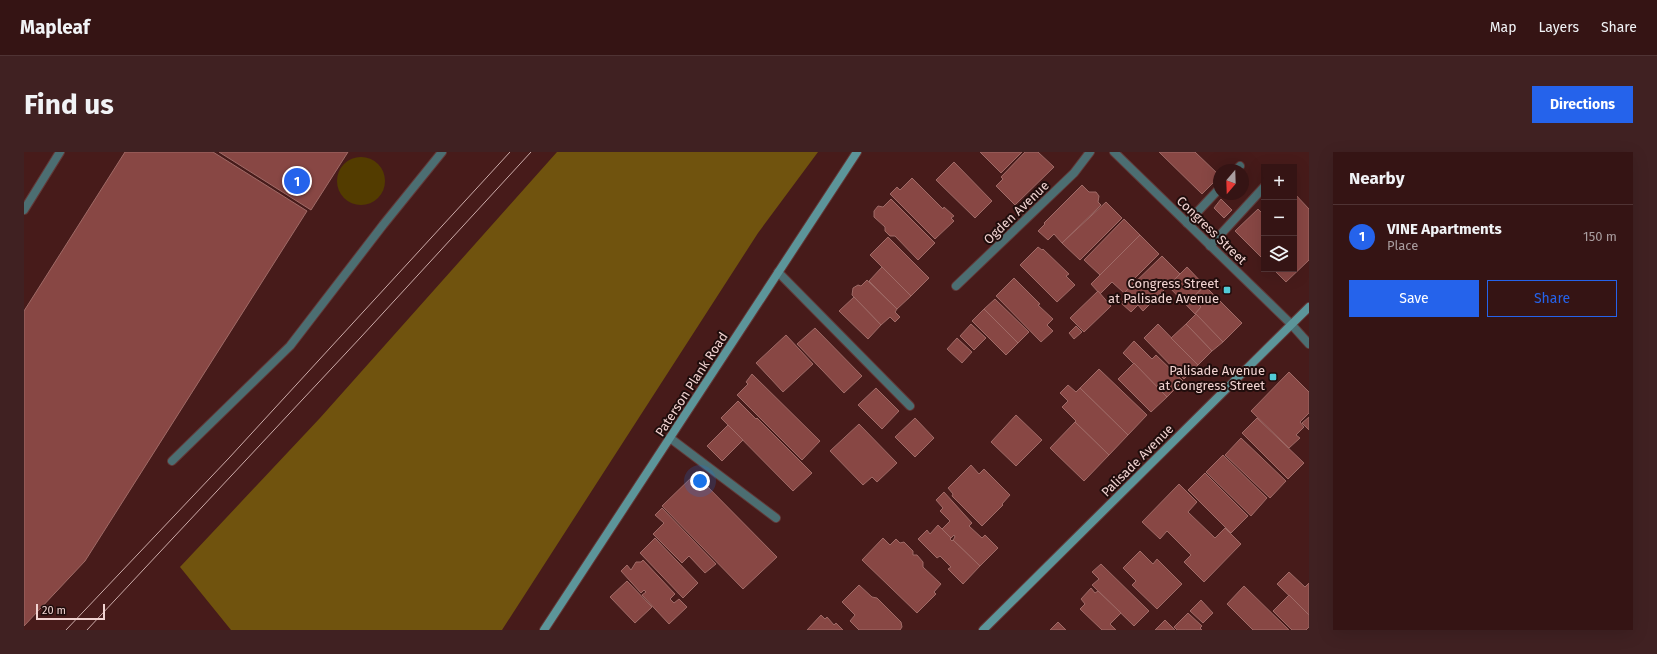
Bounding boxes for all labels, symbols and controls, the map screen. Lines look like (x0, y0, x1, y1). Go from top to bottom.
text: Mapleaf (20, 16, 90, 39)
text: Map (1490, 19, 1516, 36)
text: Layers (1538, 19, 1579, 36)
text: Share (1601, 19, 1637, 36)
button: Directions (1532, 86, 1633, 123)
text: Find us (24, 88, 114, 121)
north arrow (1213, 164, 1249, 200)
map controls (1261, 164, 1297, 272)
button: + (1261, 164, 1297, 200)
pin: 1 (284, 166, 310, 196)
text: Nearby (1349, 168, 1404, 189)
street label: Ogden Avenue (981, 178, 1052, 247)
street label: Congress Street (1174, 193, 1250, 268)
button: − (1261, 200, 1297, 236)
text: VINE Apartments (1387, 220, 1502, 238)
text: 1 (1359, 229, 1365, 244)
text: 150 m (1583, 229, 1617, 244)
button: layers (1261, 236, 1297, 272)
text: Place (1387, 238, 1418, 253)
place label: Congress Street at Palisade Avenue (1108, 276, 1219, 306)
button: Save (1349, 280, 1479, 317)
button: Share (1487, 280, 1617, 317)
marker: Congress Street at Palisade Avenue (1222, 285, 1232, 295)
street label: Paterson Plank Road (652, 329, 731, 439)
place label: Palisade Avenue at Congress Street (1158, 363, 1265, 393)
marker: Palisade Avenue at Congress Street (1268, 372, 1278, 382)
street label: Palisade Avenue (1098, 421, 1177, 500)
your location (690, 471, 710, 491)
scale bar (36, 602, 105, 621)
text: 20 m (42, 604, 66, 617)

